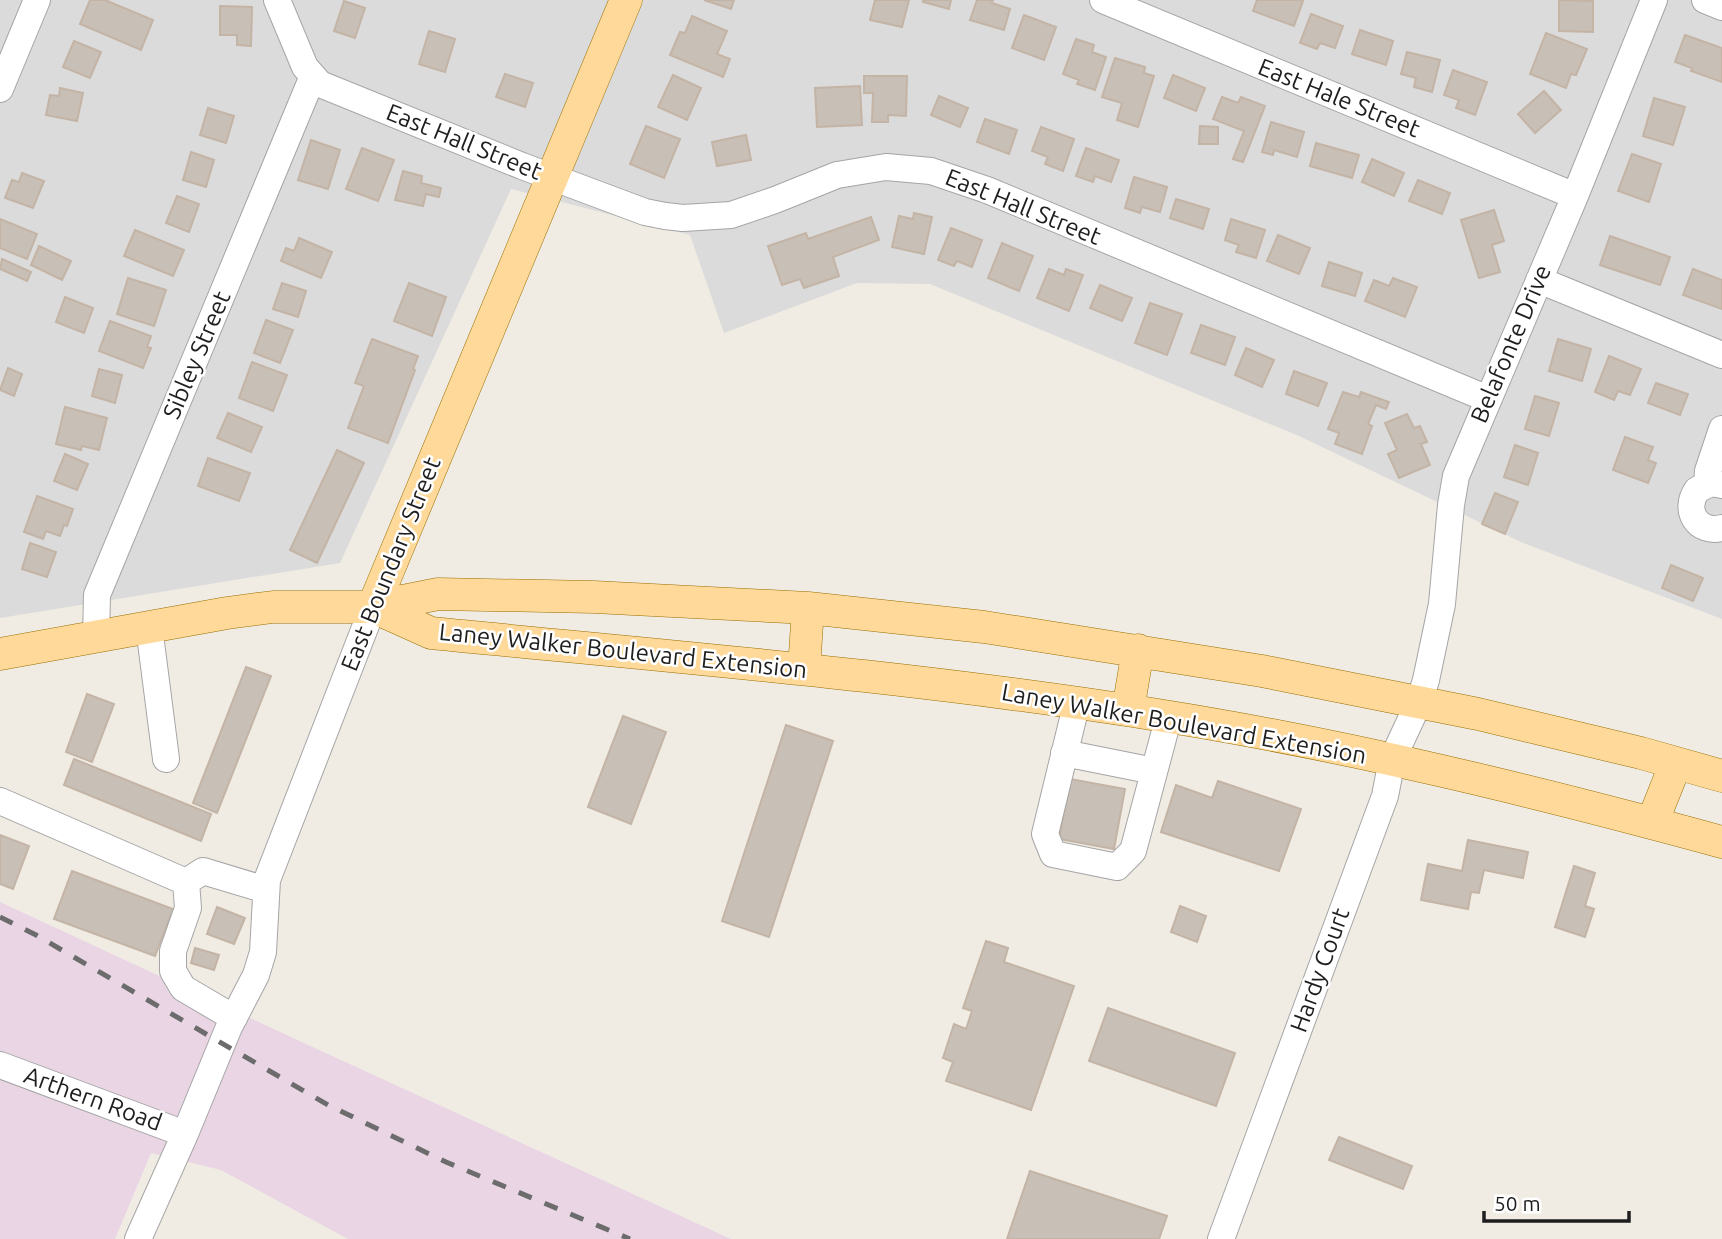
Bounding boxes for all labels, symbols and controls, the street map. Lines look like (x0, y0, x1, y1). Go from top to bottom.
street label: East Hale Street (1254, 53, 1425, 143)
street label: East Hall Street (383, 98, 546, 185)
street label: East Hall Street (942, 163, 1105, 250)
street label: Belafonte Drive (1465, 261, 1556, 427)
street label: Sibley Street (158, 286, 236, 423)
street label: East Boundary Street (335, 453, 446, 675)
street label: Laney Walker Boulevard Extension (438, 618, 808, 683)
street label: Laney Walker Boulevard Extension (1000, 678, 1369, 769)
street label: Hardy Court (1285, 904, 1355, 1036)
street label: Arthern Road (21, 1061, 166, 1136)
scale bar (1484, 1180, 1629, 1224)
text: 50 m (1494, 1191, 1541, 1215)

